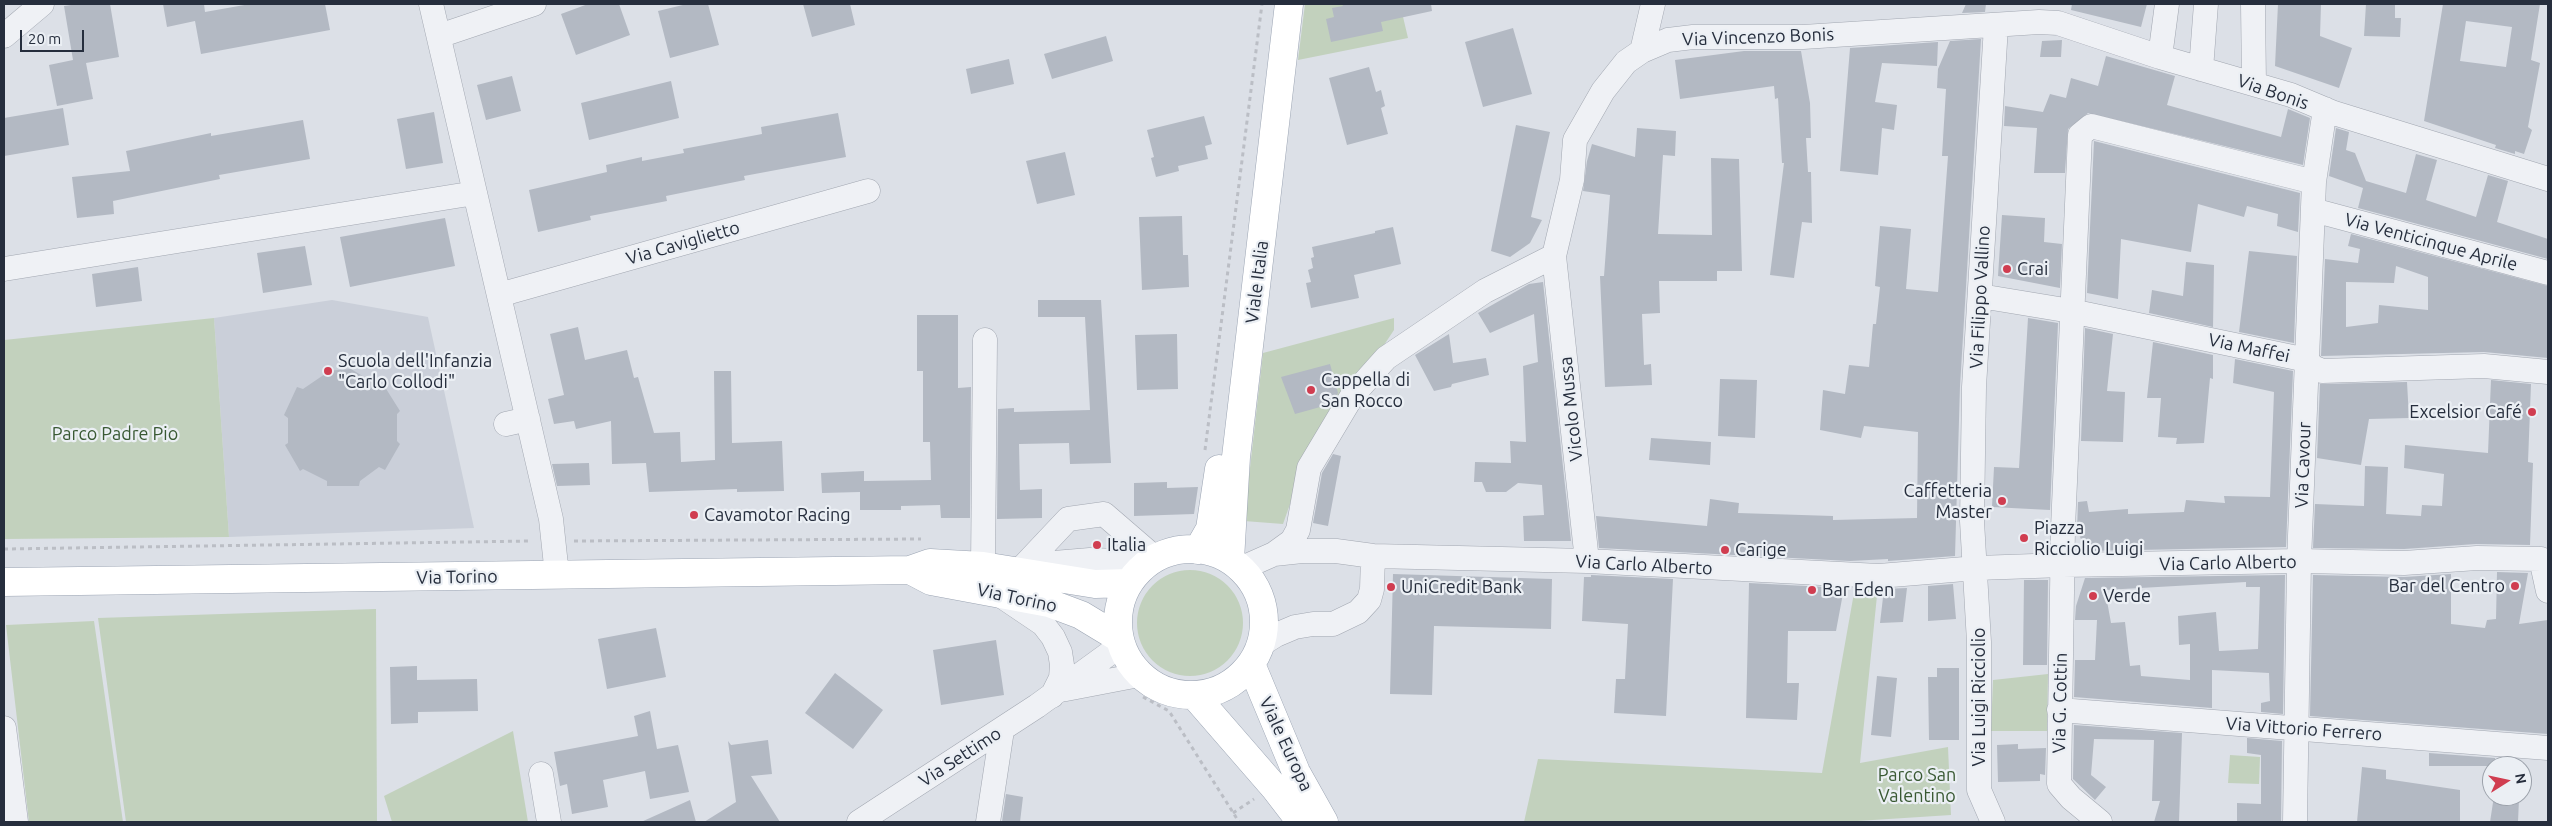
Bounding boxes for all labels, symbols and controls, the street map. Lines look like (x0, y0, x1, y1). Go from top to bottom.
scale bar (22, 20, 86, 52)
street label: Via Vincenzo Bonis (1682, 24, 1834, 50)
text: 20 m (28, 30, 61, 47)
street label: Via Bonis (2234, 70, 2312, 114)
street label: Via Venticinque Aprile (2342, 209, 2520, 275)
street label: Via Caviglietto (624, 216, 742, 270)
street label: Via Filippo Vallino (1965, 225, 1995, 369)
street label: Viale Italia (1241, 239, 1273, 325)
place label: Crai (2017, 258, 2048, 280)
marker: Crai (2001, 263, 2013, 275)
street label: Via Maffei (2206, 329, 2292, 367)
place label: Scuola dell'Infanzia "Carlo Collodi" (338, 350, 492, 392)
street label: Vicolo Mussa (1555, 355, 1587, 463)
marker: Scuola dell'Infanzia "Carlo Collodi" (322, 365, 334, 377)
place label: Cappella di San Rocco (1321, 369, 1410, 412)
marker: Cappella di San Rocco (1305, 384, 1317, 396)
place label: Excelsior Café (2409, 401, 2522, 423)
marker: Excelsior Café (2526, 406, 2538, 418)
street label: Via Cavour (2291, 421, 2315, 509)
park label: Parco Padre Pio (52, 423, 178, 445)
place label: Caffetteria Master (1904, 480, 1992, 522)
marker: Caffetteria Master (1996, 495, 2008, 507)
place label: Cavamotor Racing (704, 504, 851, 526)
marker: Cavamotor Racing (688, 509, 700, 521)
place label: Piazza Ricciolio Luigi (2034, 517, 2143, 560)
marker: Piazza Ricciolio Luigi (2018, 532, 2030, 544)
place label: Italia (1107, 534, 1146, 556)
marker: Italia (1091, 539, 1103, 551)
place label: Carige (1735, 539, 1787, 561)
marker: Carige (1719, 544, 1731, 556)
street label: Via Carlo Alberto (1575, 551, 1713, 579)
street label: Via Carlo Alberto (2159, 551, 2297, 575)
street label: Via Torino (416, 565, 498, 589)
place label: Bar del Centro (2388, 575, 2505, 597)
place label: UniCredit Bank (1401, 576, 1522, 598)
street label: Via Torino (975, 579, 1059, 617)
place label: Bar Eden (1822, 579, 1894, 601)
marker: Bar del Centro (2509, 580, 2521, 592)
marker: UniCredit Bank (1385, 581, 1397, 593)
marker: Bar Eden (1806, 584, 1818, 596)
place label: Verde (2103, 585, 2151, 607)
marker: Verde (2087, 590, 2099, 602)
street label: Via Luigi Ricciolio (1968, 627, 1990, 767)
street label: Via G. Cottin (2048, 652, 2072, 754)
street label: Viale Europa (1255, 693, 1317, 795)
street label: Via Vittorio Ferrero (2225, 713, 2383, 745)
street label: Via Settimo (915, 722, 1005, 792)
north arrow (2482, 756, 2532, 806)
park label: Parco San Valentino (1878, 764, 1956, 806)
text: N (2512, 772, 2530, 785)

